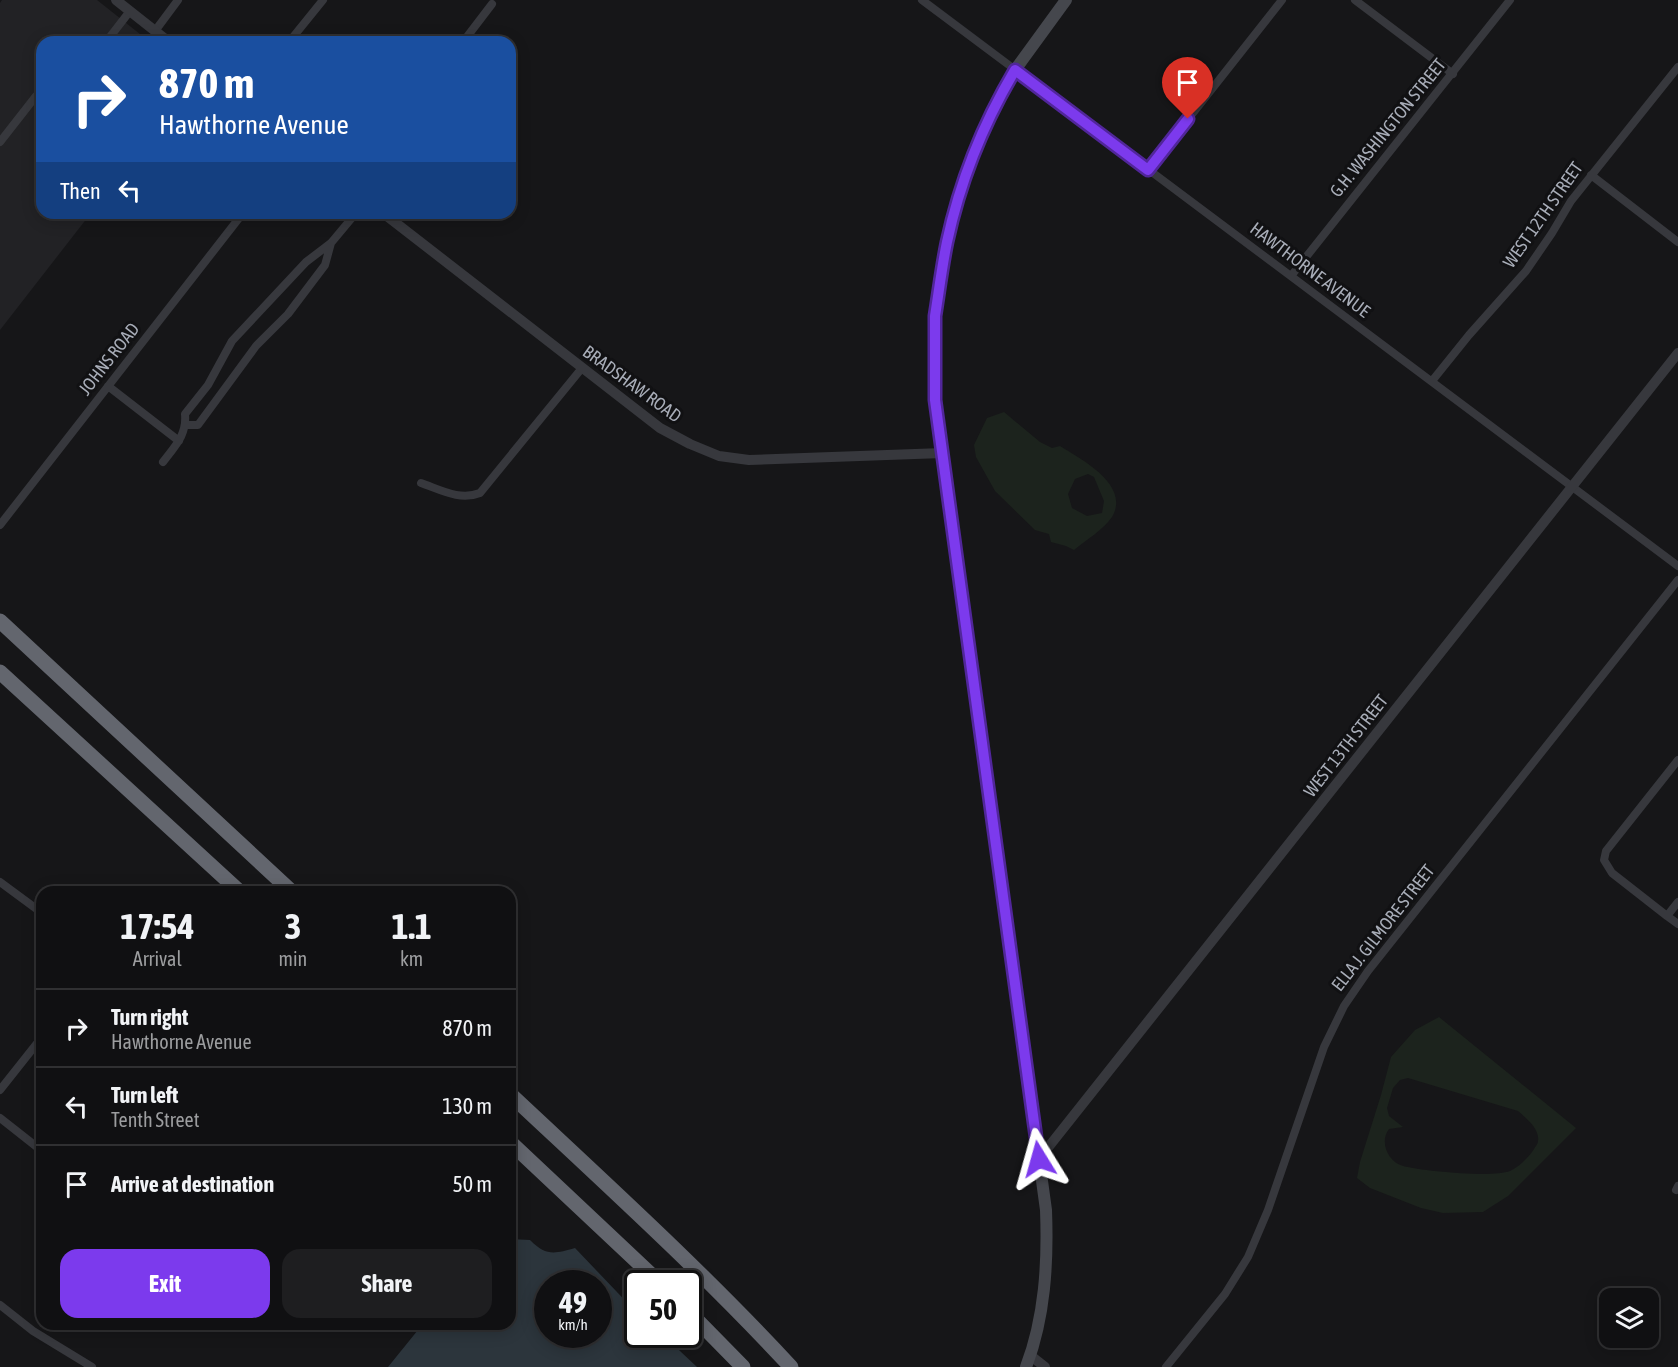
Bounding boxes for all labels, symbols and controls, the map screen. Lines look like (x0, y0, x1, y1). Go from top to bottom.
street label: G.H. WASHINGTON STREET (1325, 54, 1450, 201)
pin (1162, 57, 1213, 119)
text: 870 m (159, 59, 254, 107)
icon: right (60, 60, 138, 138)
icon: arrive (1171, 66, 1204, 99)
text: Hawthorne Avenue (159, 109, 349, 140)
street label: WEST 12TH STREET (1498, 158, 1587, 272)
icon: left (113, 174, 146, 207)
text: Then (60, 178, 101, 204)
street label: HAWTHORNE AVENUE (1246, 218, 1375, 322)
street label: JOHNS ROAD (74, 318, 143, 399)
street label: BRADSHAW ROAD (579, 341, 686, 426)
street label: WEST 13TH STREET (1299, 690, 1392, 801)
street label: ELLA J. GILMORE STREET (1327, 860, 1438, 995)
text: 17:54 (120, 905, 194, 947)
text: 3 (284, 905, 301, 947)
text: 1.1 (392, 905, 432, 947)
text: Arrival (133, 947, 182, 970)
text: min (279, 947, 307, 970)
text: km (400, 947, 423, 970)
text: Turn right (111, 1004, 188, 1030)
icon: right (60, 1012, 93, 1045)
text: 870 m (442, 1015, 492, 1041)
text: Hawthorne Avenue (111, 1030, 252, 1053)
text: Turn left (111, 1082, 178, 1108)
icon: left (60, 1090, 93, 1123)
text: 130 m (442, 1093, 492, 1119)
text: Tenth Street (111, 1108, 199, 1131)
position arrow (1007, 1127, 1071, 1191)
icon: arrive (60, 1168, 93, 1201)
text: Arrive at destination (111, 1171, 274, 1197)
text: 50 m (452, 1171, 492, 1197)
button: Exit (60, 1249, 270, 1318)
button: Share (282, 1249, 492, 1318)
speed limit sign: 50 (624, 1270, 702, 1348)
text: 49 (559, 1285, 587, 1319)
map controls (1599, 1288, 1659, 1348)
button: layers (1599, 1288, 1659, 1348)
text: km/h (558, 1316, 588, 1333)

